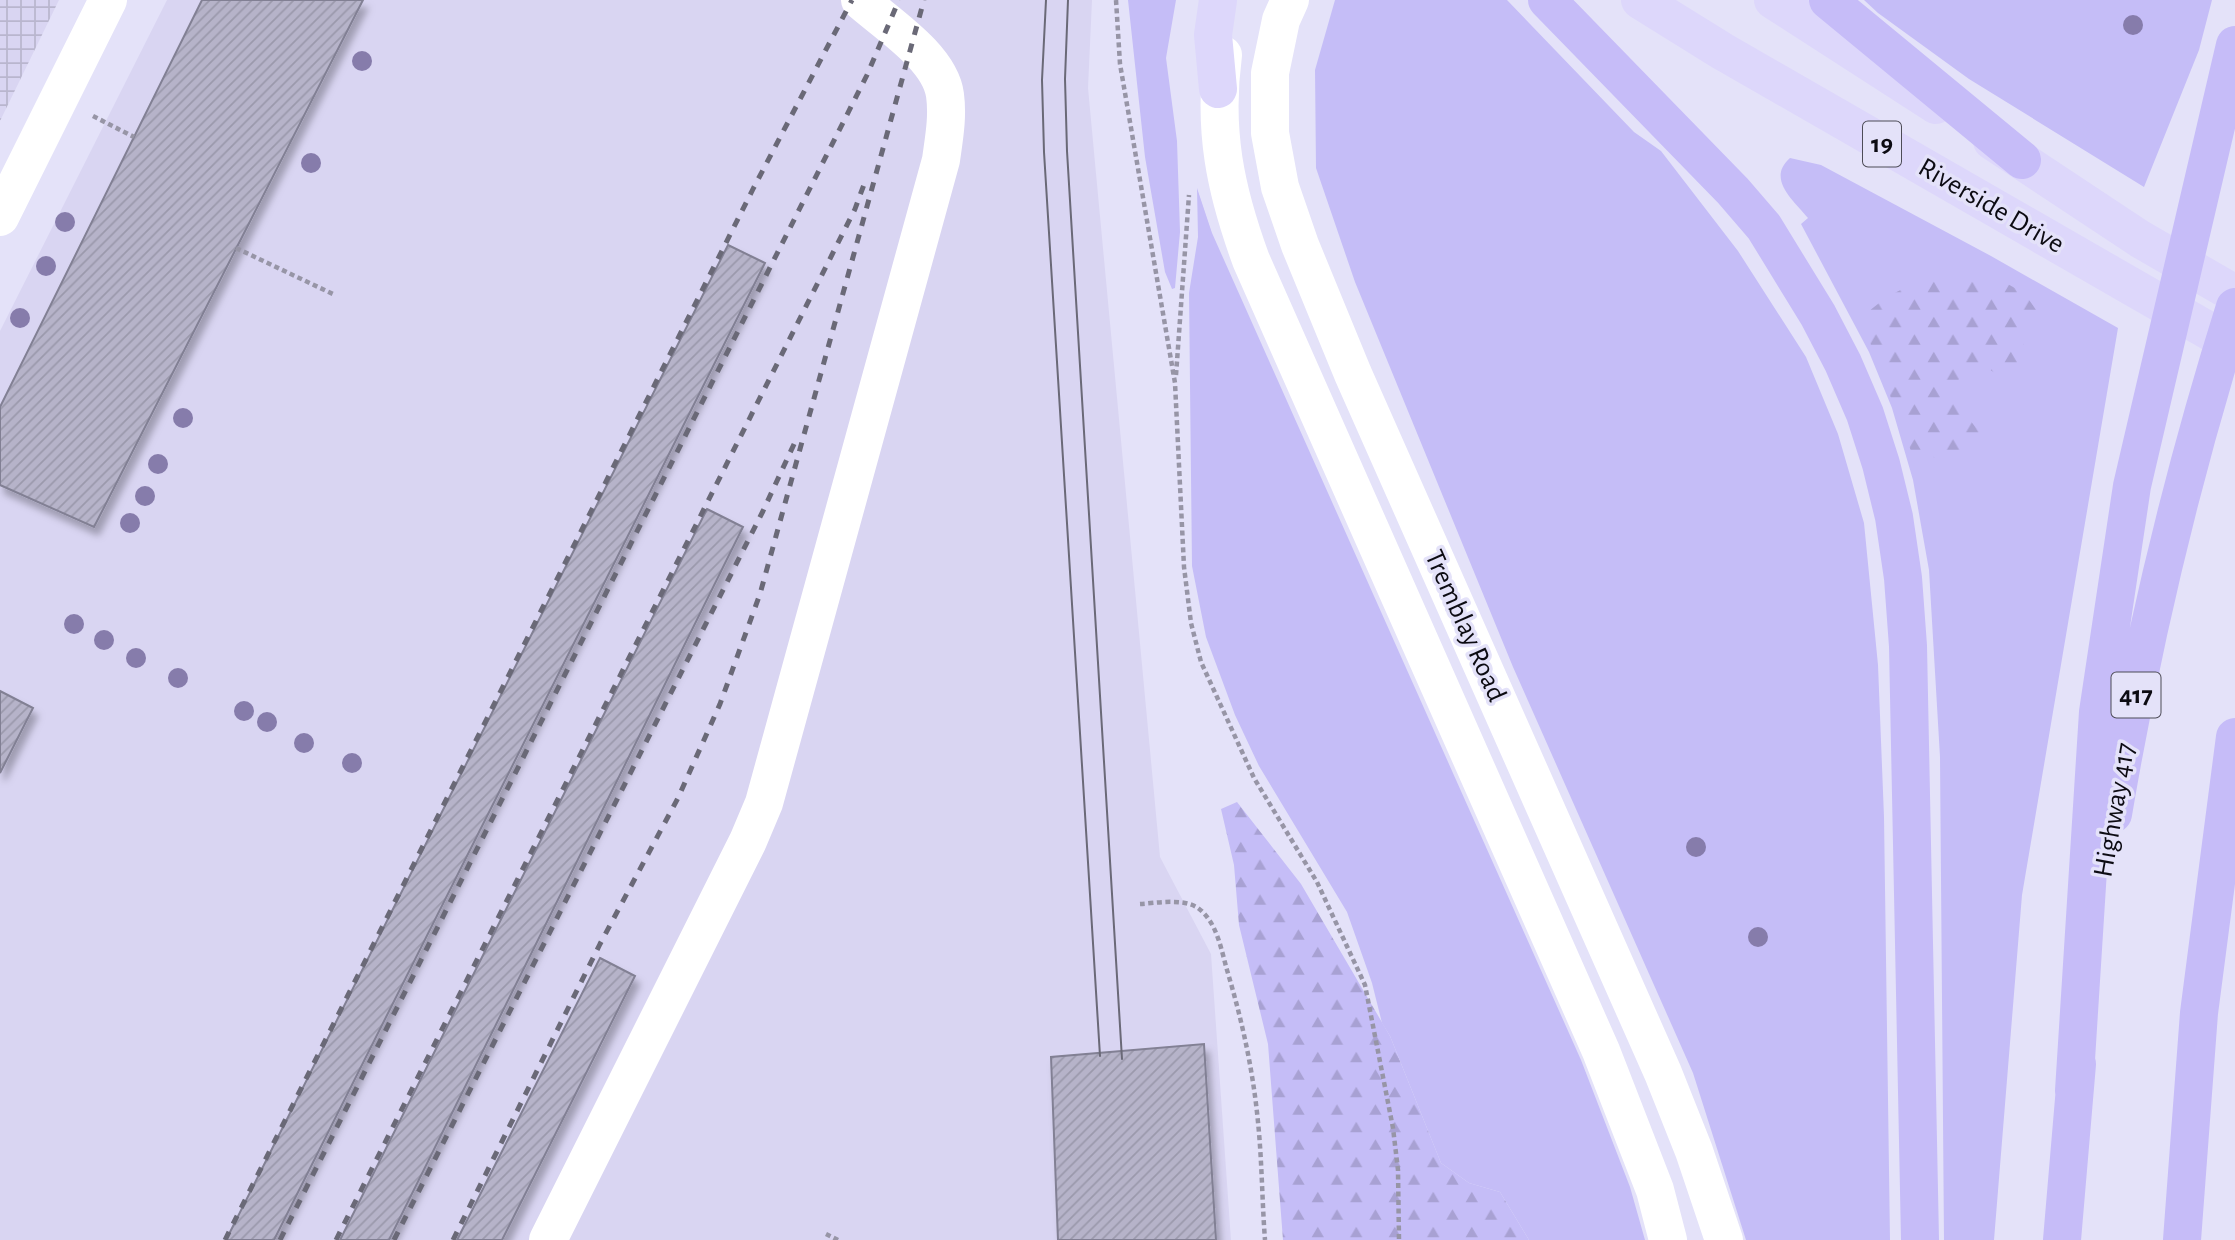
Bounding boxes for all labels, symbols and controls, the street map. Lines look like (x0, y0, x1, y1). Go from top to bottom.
road number: 19 (1863, 122, 1901, 167)
street label: Riverside Drive (1913, 153, 2069, 259)
street label: Tremblay Road (1419, 546, 1511, 706)
road number: 417 (2112, 673, 2160, 718)
street label: Highway 417 (2089, 741, 2141, 879)

